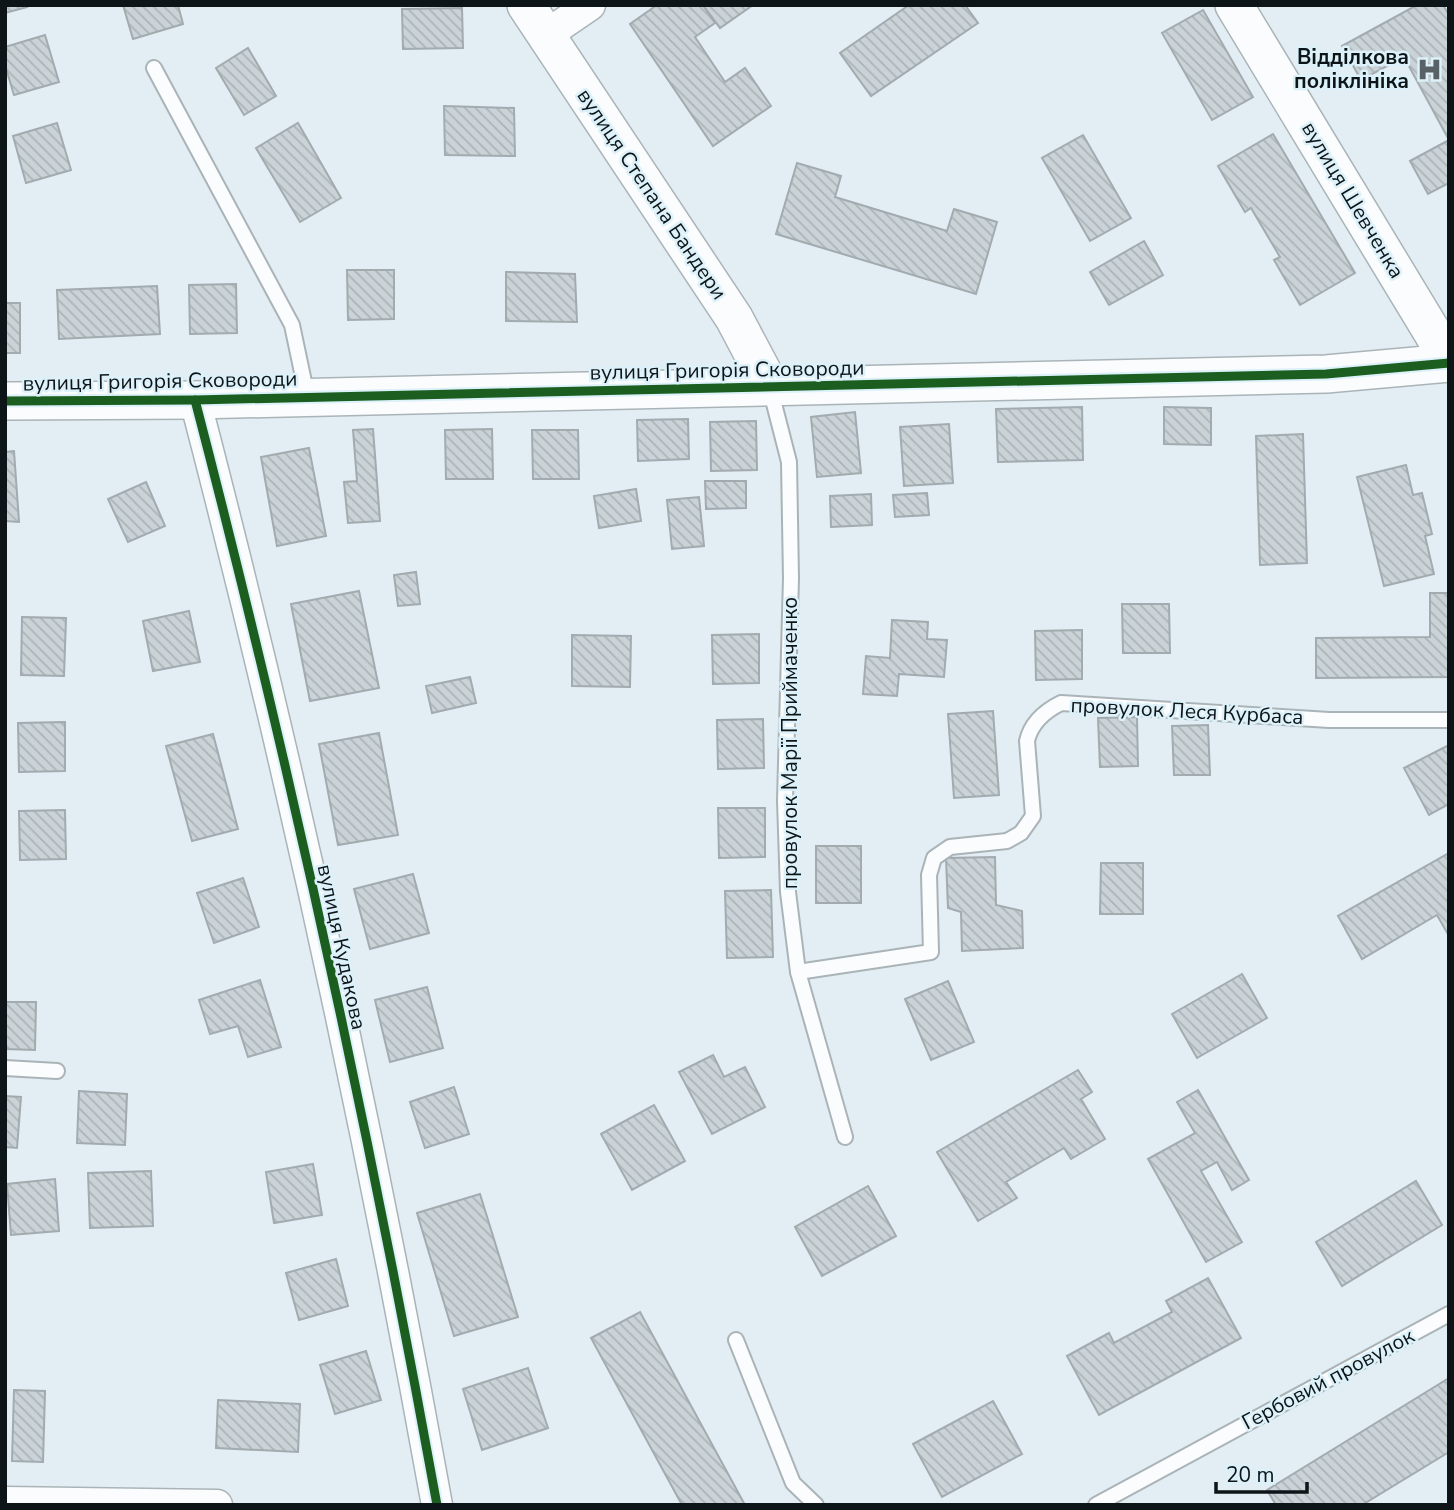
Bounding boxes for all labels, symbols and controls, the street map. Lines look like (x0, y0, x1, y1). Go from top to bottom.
place label: Відділкова поліклініка (1294, 43, 1409, 95)
hospital icon: Відділкова поліклініка (1415, 55, 1443, 83)
street label: вулиця Степана Бандери (571, 83, 733, 305)
street label: вулиця Шевченка (1295, 116, 1411, 284)
street label: вулиця Григорія Сковороди (589, 354, 865, 386)
street label: вулиця Григорія Сковороди (22, 365, 298, 397)
street label: провулок Марії Приймаченко (776, 597, 804, 889)
street label: провулок Леся Курбаса (1070, 691, 1304, 731)
street label: вулиця Кудакова (311, 862, 373, 1032)
street label: Гербовий провулок (1237, 1321, 1420, 1436)
scale bar (1216, 1450, 1307, 1494)
text: 20 m (1226, 1461, 1275, 1489)

